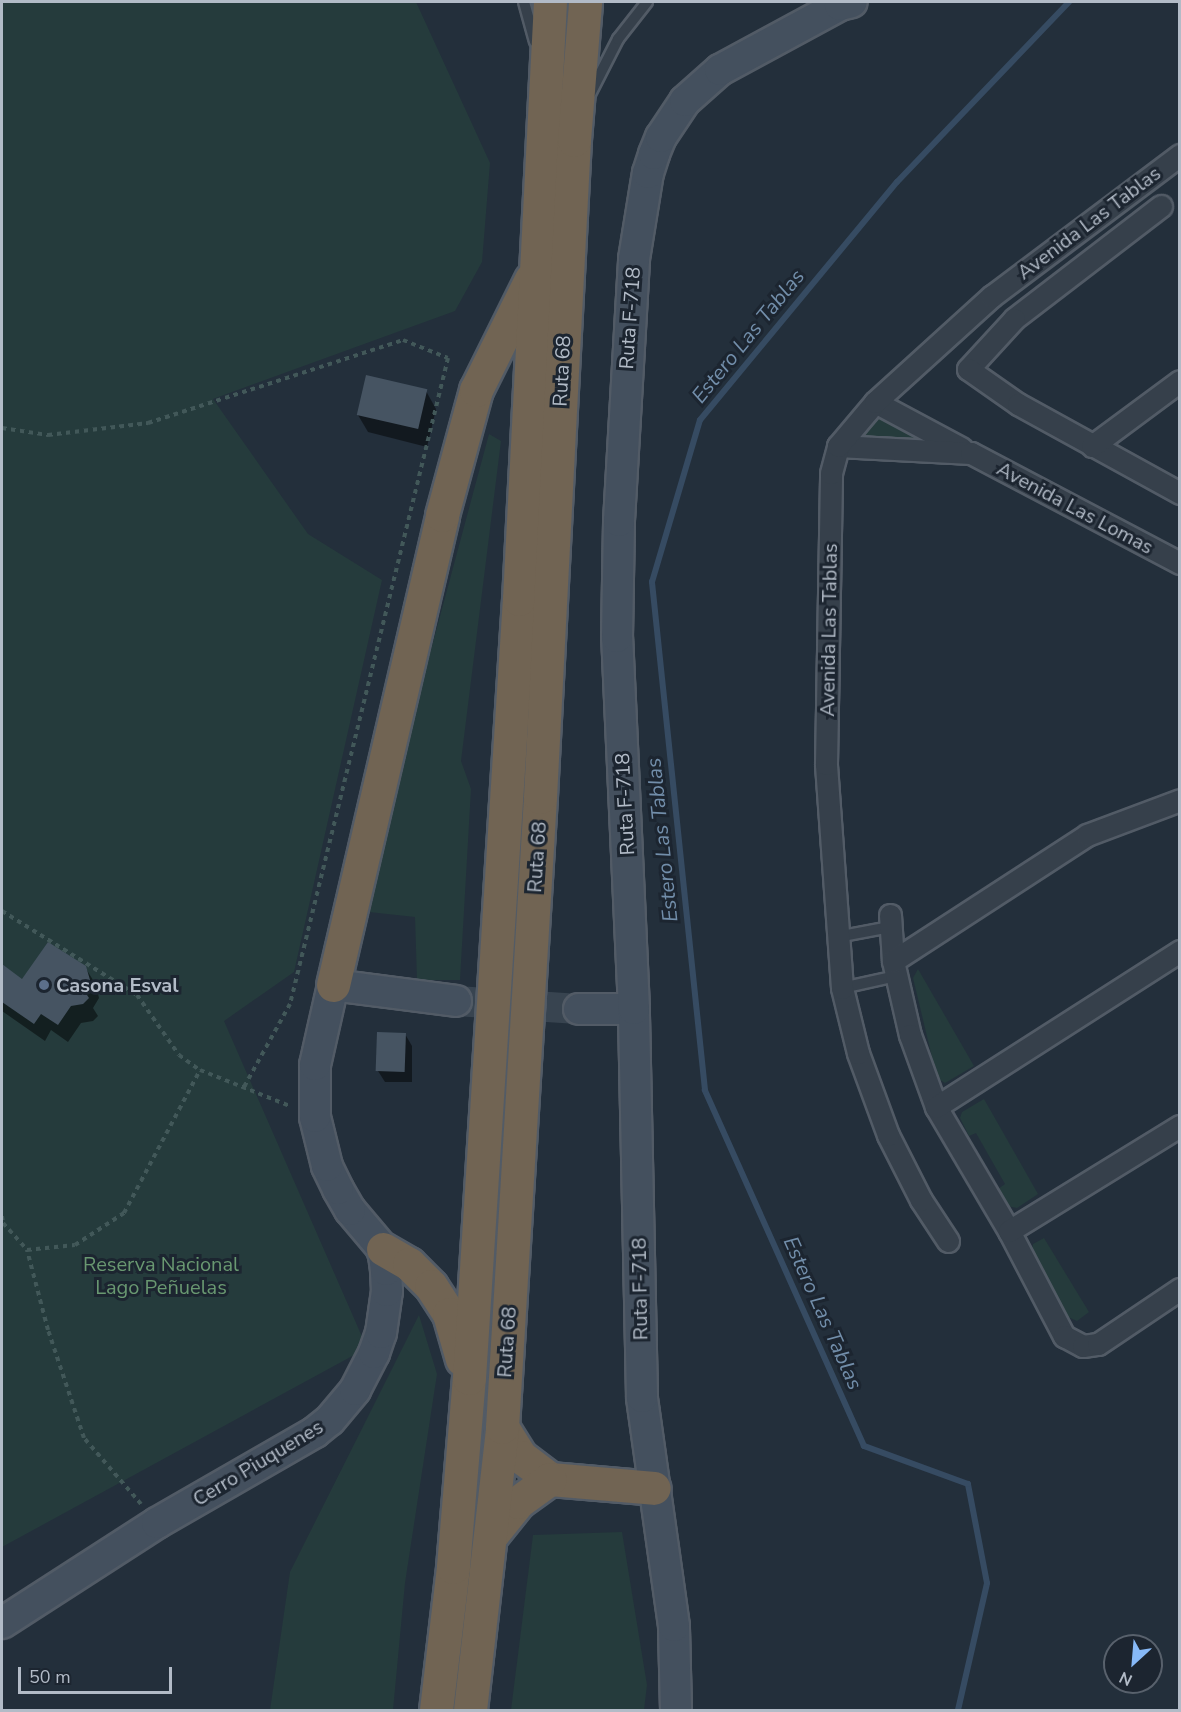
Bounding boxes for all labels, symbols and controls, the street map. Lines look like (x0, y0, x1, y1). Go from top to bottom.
street label: Avenida Las Tablas (1013, 161, 1165, 285)
water label: Estero Las Tablas (686, 264, 810, 408)
street label: Ruta F-718 (614, 266, 646, 370)
street label: Ruta 68 (548, 335, 576, 407)
street label: Avenida Las Lomas (993, 457, 1157, 559)
street label: Avenida Las Tablas (815, 543, 843, 717)
street label: Ruta F-718 (610, 752, 640, 856)
water label: Estero Las Tablas (641, 757, 683, 923)
street label: Ruta 68 (523, 821, 551, 893)
place label: Casona Esval (56, 973, 179, 997)
marker: Casona Esval (37, 978, 51, 992)
water label: Estero Las Tablas (778, 1233, 868, 1393)
street label: Ruta F-718 (627, 1237, 653, 1341)
park label: Reserva Nacional Lago Peñuelas (83, 1253, 239, 1300)
street label: Ruta 68 (493, 1306, 521, 1378)
street label: Cerro Piuquenes (189, 1415, 327, 1511)
north arrow (1103, 1634, 1163, 1694)
scale bar (21, 1655, 176, 1693)
text: 50 m (29, 1665, 71, 1689)
text: N (1116, 1666, 1136, 1691)

